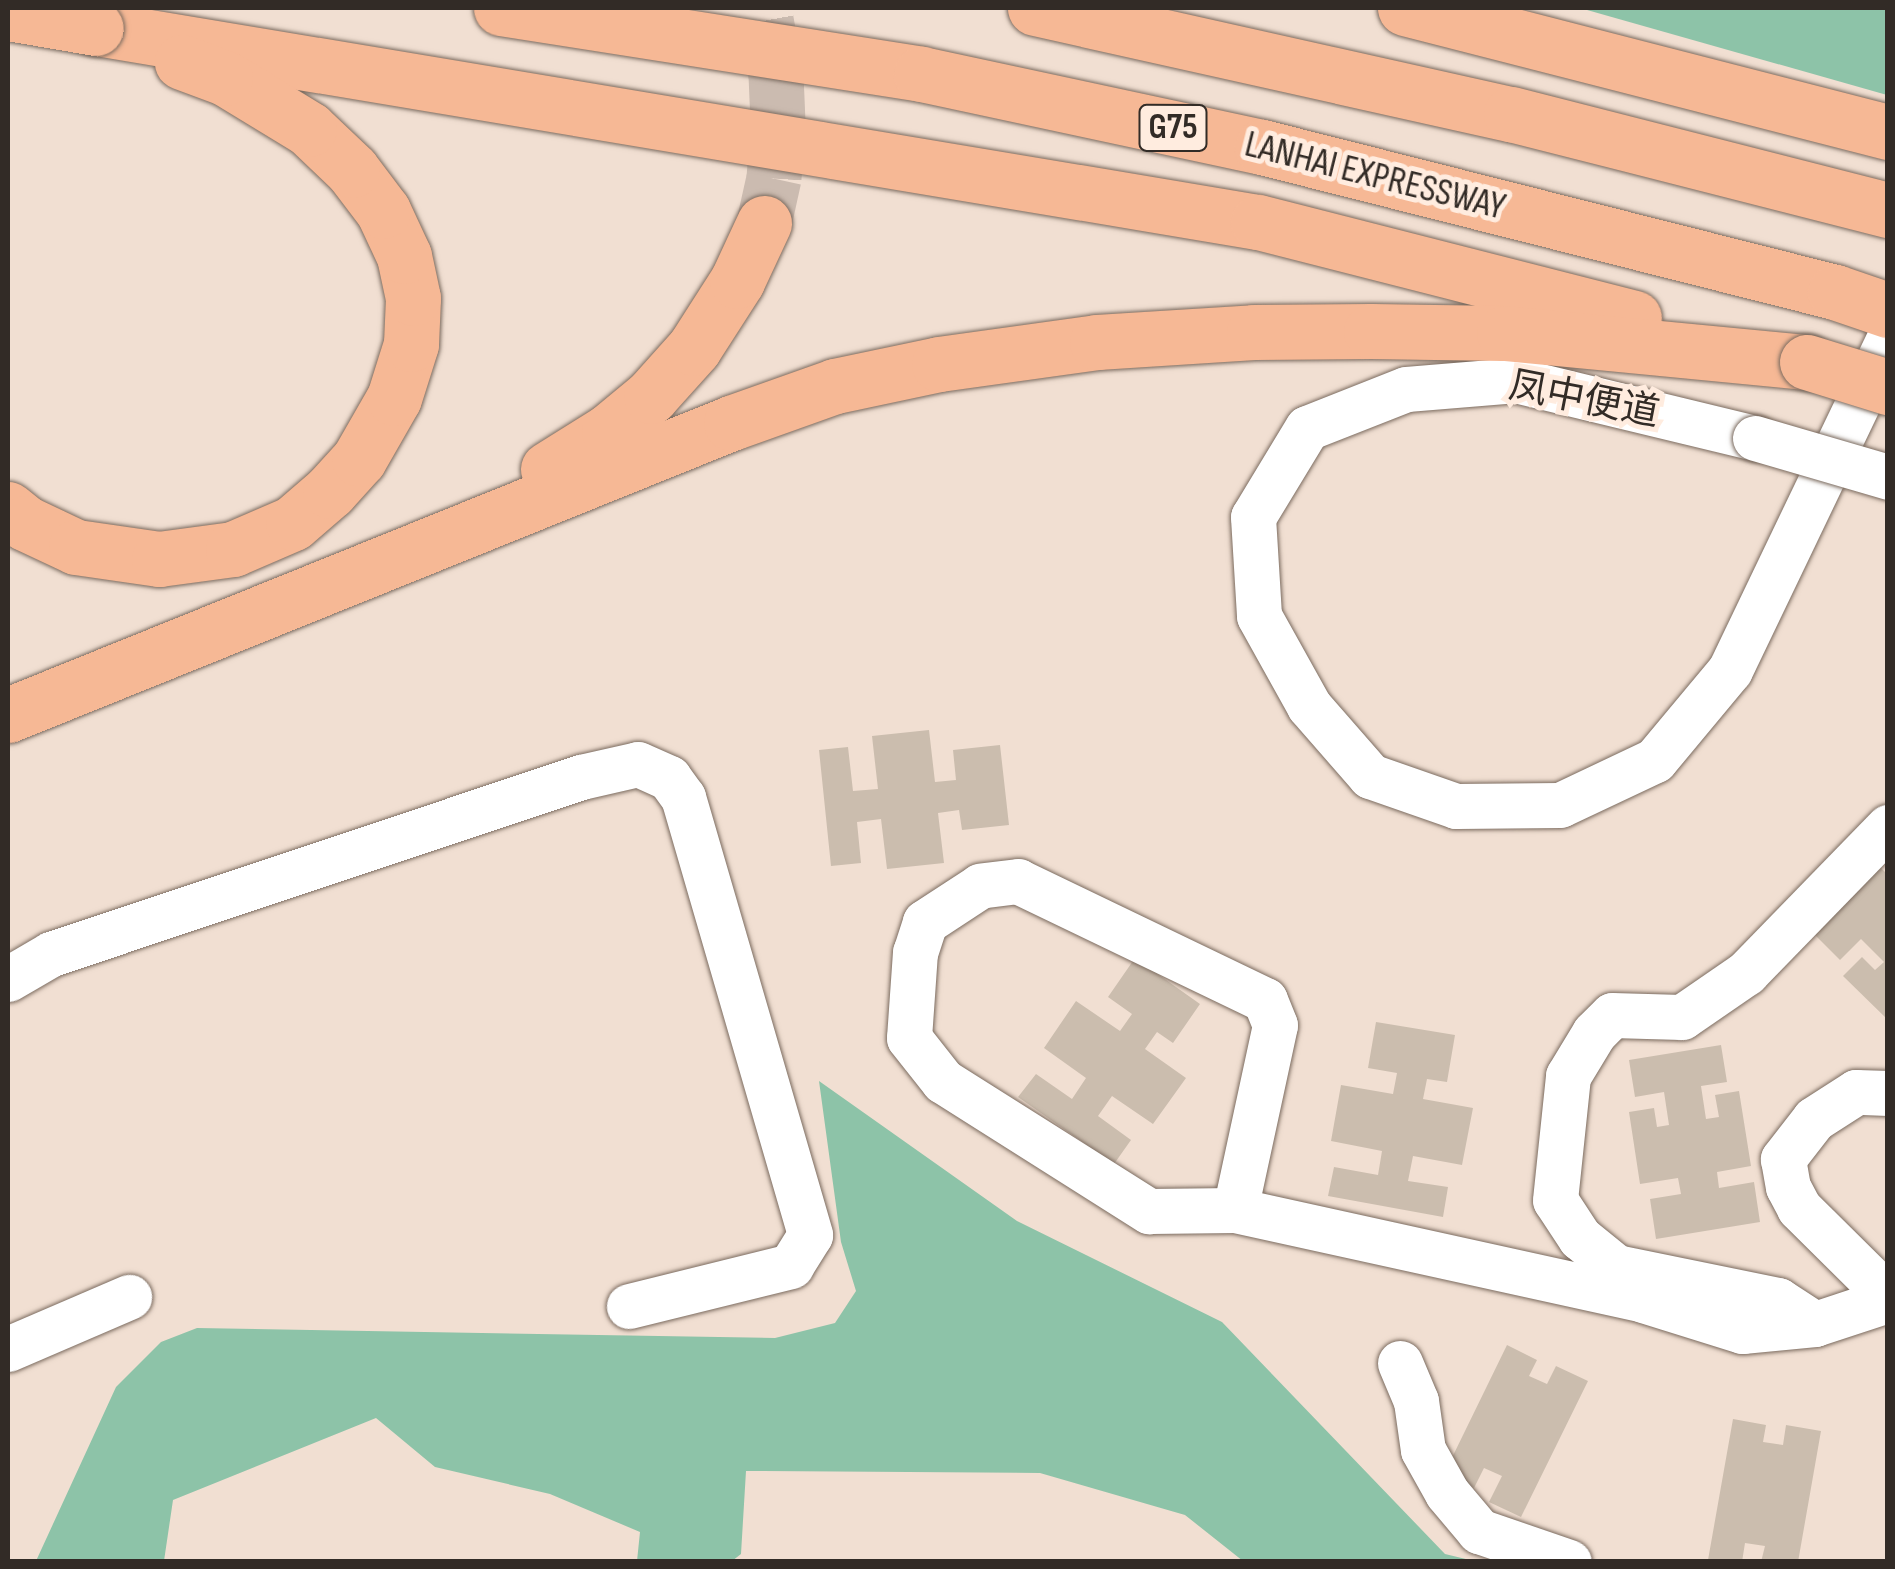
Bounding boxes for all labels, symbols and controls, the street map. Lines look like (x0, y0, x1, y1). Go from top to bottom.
road number: G75 (1138, 98, 1208, 158)
street label: LANHAI EXPRESSWAY (1240, 122, 1510, 230)
street label: 凤中便道 (1505, 363, 1663, 437)

